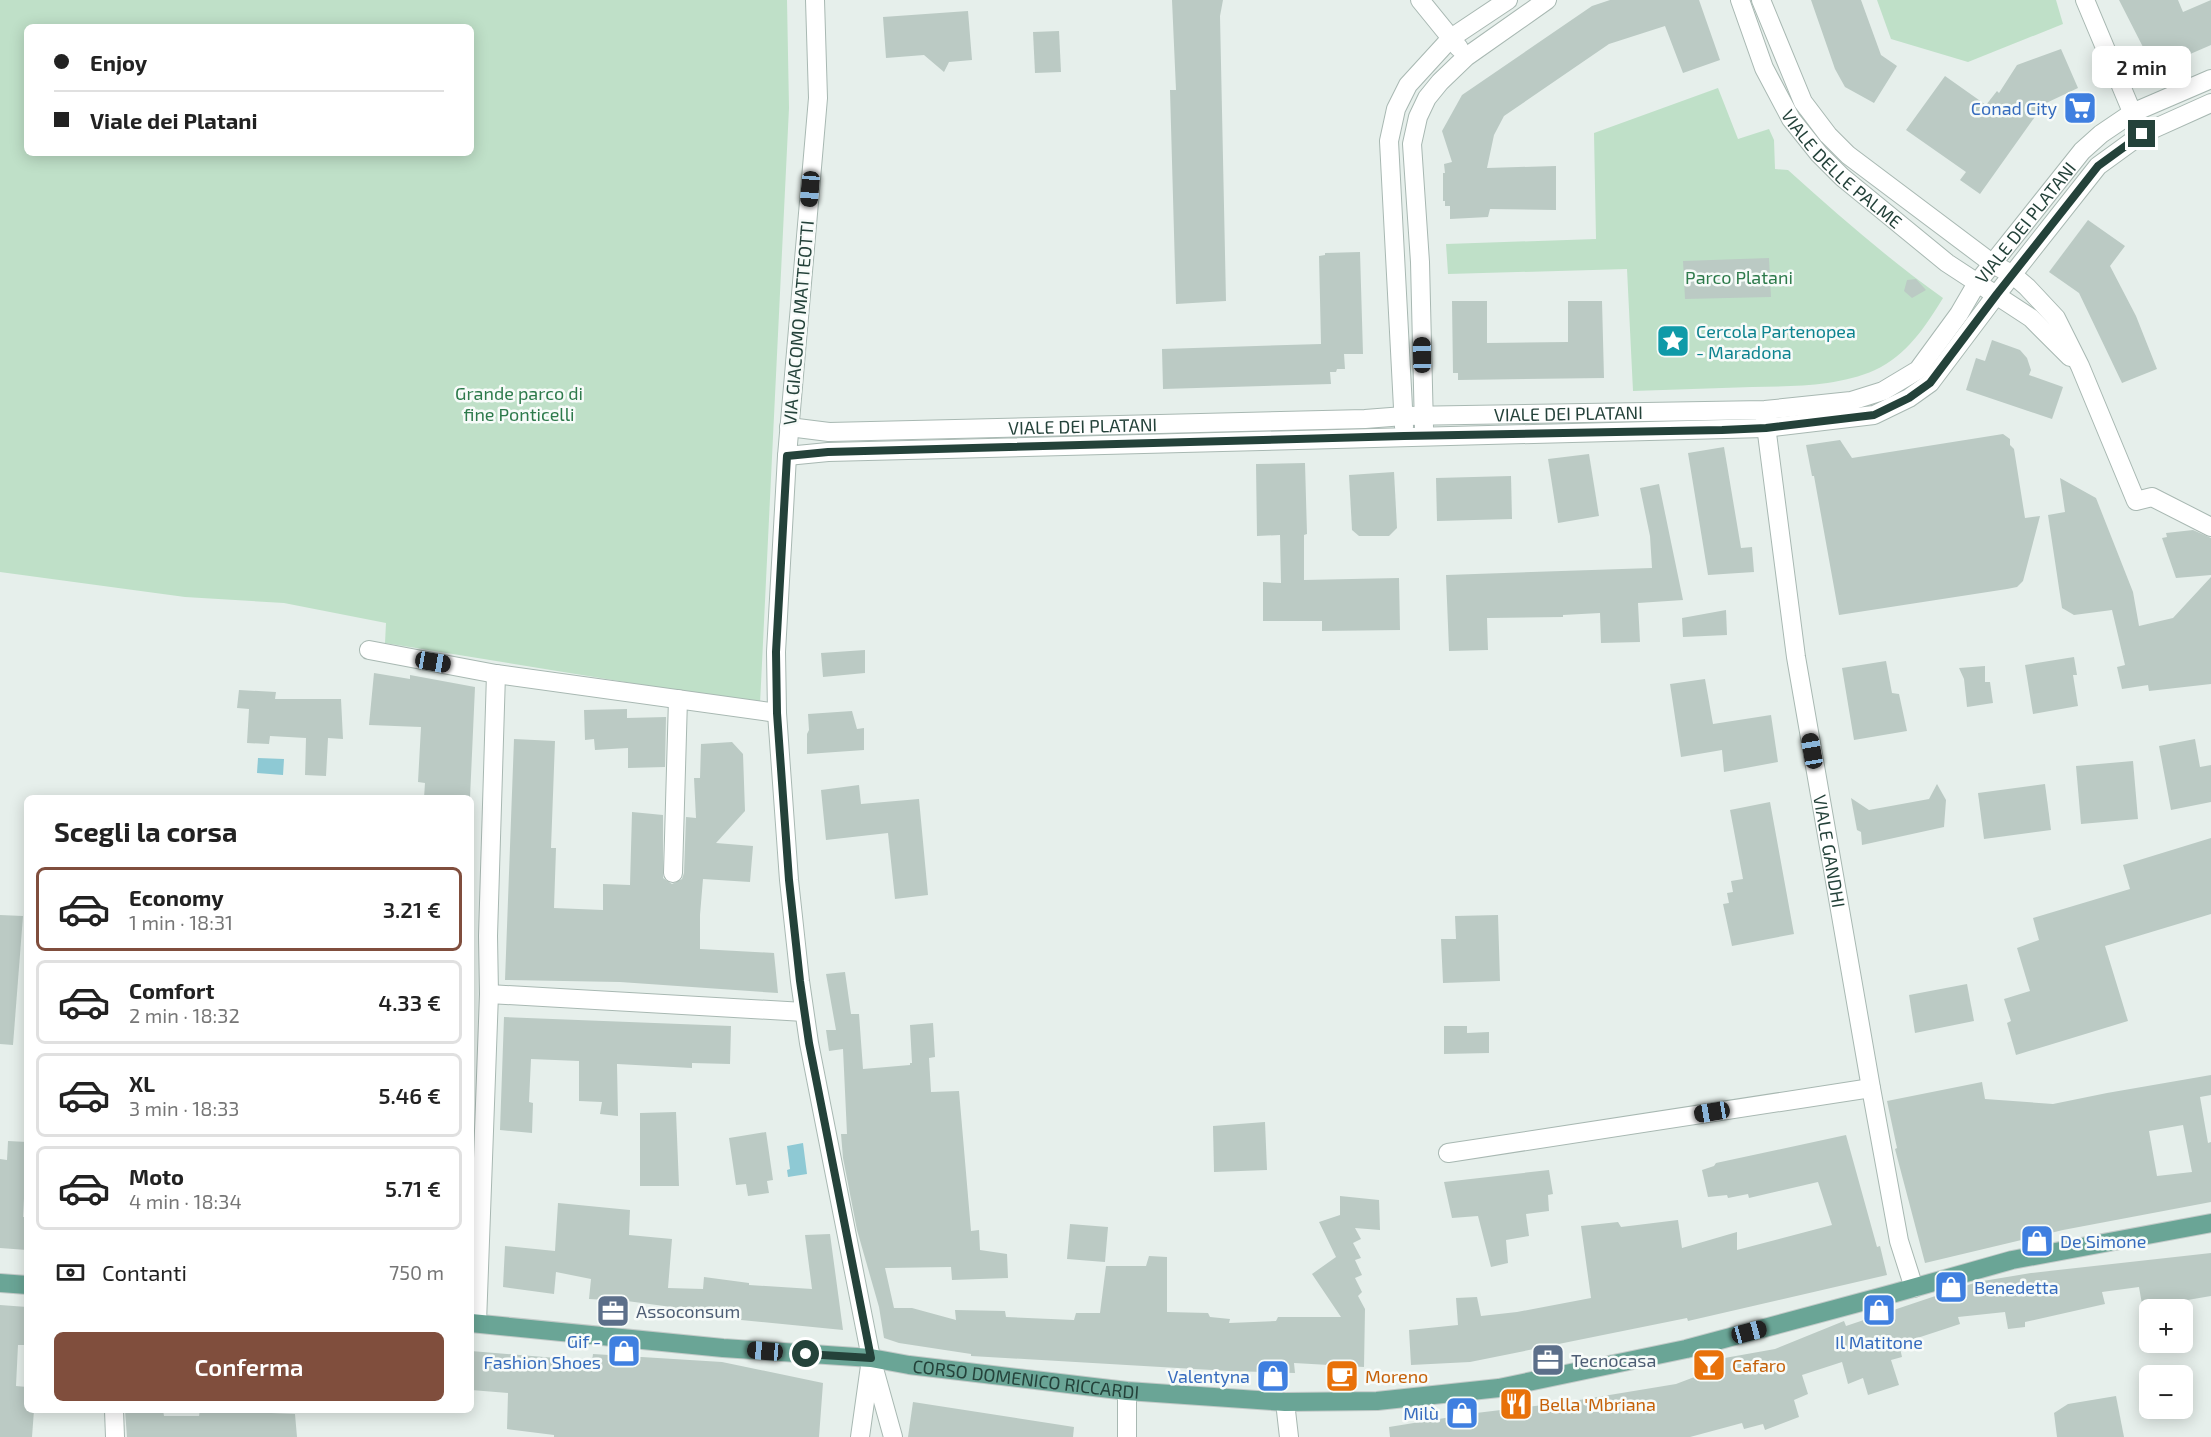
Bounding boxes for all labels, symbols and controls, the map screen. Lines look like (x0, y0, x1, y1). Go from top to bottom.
callout: 2 min (2092, 47, 2192, 89)
text: Enjoy (90, 49, 147, 75)
text: 2 min (2116, 55, 2167, 79)
supermarket icon: Conad City (2062, 90, 2098, 126)
place label: Conad City (1971, 97, 2057, 119)
street label: VIALE DELLE PALME (1777, 105, 1907, 233)
text: Viale dei Platani (90, 107, 258, 133)
route end (2128, 120, 2155, 147)
street label: VIALE DEI PLATANI (1970, 157, 2080, 288)
car (799, 170, 821, 208)
street label: VIA GIACOMO MATTEOTTI (778, 220, 818, 426)
park label: Parco Platani (1685, 266, 1793, 288)
place label: Cercola Partenopea - Maradona (1696, 320, 1856, 363)
place icon: Cercola Partenopea - Maradona (1655, 323, 1691, 359)
car (1413, 337, 1431, 373)
park label: Grande parco di fine Ponticelli (455, 382, 583, 425)
street label: VIALE DEI PLATANI (1494, 401, 1643, 426)
street label: VIALE DEI PLATANI (1008, 413, 1157, 439)
car (414, 650, 452, 674)
car (1800, 732, 1824, 770)
street label: VIALE GANDHI (1809, 793, 1850, 909)
text: Scegli la corsa (54, 815, 237, 847)
icon: car (57, 882, 111, 936)
text: Economy (129, 884, 224, 910)
text: 3.21 € (383, 896, 441, 922)
text: 1 min · 18:31 (129, 910, 233, 934)
icon: car (57, 975, 111, 1029)
text: Comfort (129, 977, 214, 1003)
text: 4.33 € (378, 989, 441, 1015)
text: 2 min · 18:32 (129, 1003, 240, 1027)
icon: car (57, 1068, 111, 1122)
text: XL (129, 1070, 155, 1096)
text: 5.46 € (378, 1082, 441, 1108)
text: 3 min · 18:33 (129, 1096, 239, 1120)
car (1693, 1100, 1731, 1124)
icon: car (57, 1161, 111, 1215)
text: Moto (129, 1163, 184, 1189)
text: 5.71 € (385, 1175, 441, 1201)
text: 4 min · 18:34 (129, 1189, 242, 1213)
shop icon: De Simone (2019, 1223, 2055, 1259)
place label: De Simone (2060, 1230, 2146, 1252)
icon: cash (54, 1256, 87, 1289)
text: Contanti (102, 1259, 187, 1285)
text: 750 m (389, 1260, 444, 1284)
shop icon: Benedetta (1933, 1269, 1969, 1305)
place label: Benedetta (1974, 1276, 2059, 1298)
shop icon: Il Matitone (1861, 1292, 1897, 1328)
office icon: Assoconsum (595, 1293, 631, 1329)
map controls (2139, 1299, 2193, 1419)
button: + (2139, 1299, 2193, 1353)
place label: Assoconsum (636, 1300, 740, 1322)
car (1729, 1319, 1769, 1345)
place label: Gif - Fashion Shoes (483, 1330, 601, 1373)
place label: Il Matitone (1835, 1331, 1923, 1353)
button: Conferma (54, 1332, 444, 1401)
shop icon: Gif - Fashion Shoes (606, 1333, 642, 1369)
car (746, 1340, 784, 1362)
route start (792, 1340, 819, 1367)
office icon: Tecnocasa (1530, 1342, 1566, 1378)
bar icon: Cafaro (1691, 1347, 1727, 1383)
place label: Tecnocasa (1571, 1349, 1656, 1371)
place label: Cafaro (1732, 1354, 1786, 1376)
street label: CORSO DOMENICO RICCARDI (911, 1355, 1140, 1403)
shop icon: Valentyna (1255, 1358, 1291, 1394)
cafe icon: Moreno (1324, 1358, 1360, 1394)
place label: Valentyna (1167, 1365, 1250, 1387)
place label: Moreno (1365, 1365, 1428, 1387)
button: − (2139, 1365, 2193, 1419)
restaurant icon: Bella 'Mbriana (1498, 1386, 1534, 1422)
place label: Bella 'Mbriana (1539, 1393, 1656, 1415)
shop icon: Milù (1444, 1395, 1480, 1431)
place label: Milù (1403, 1402, 1439, 1424)

